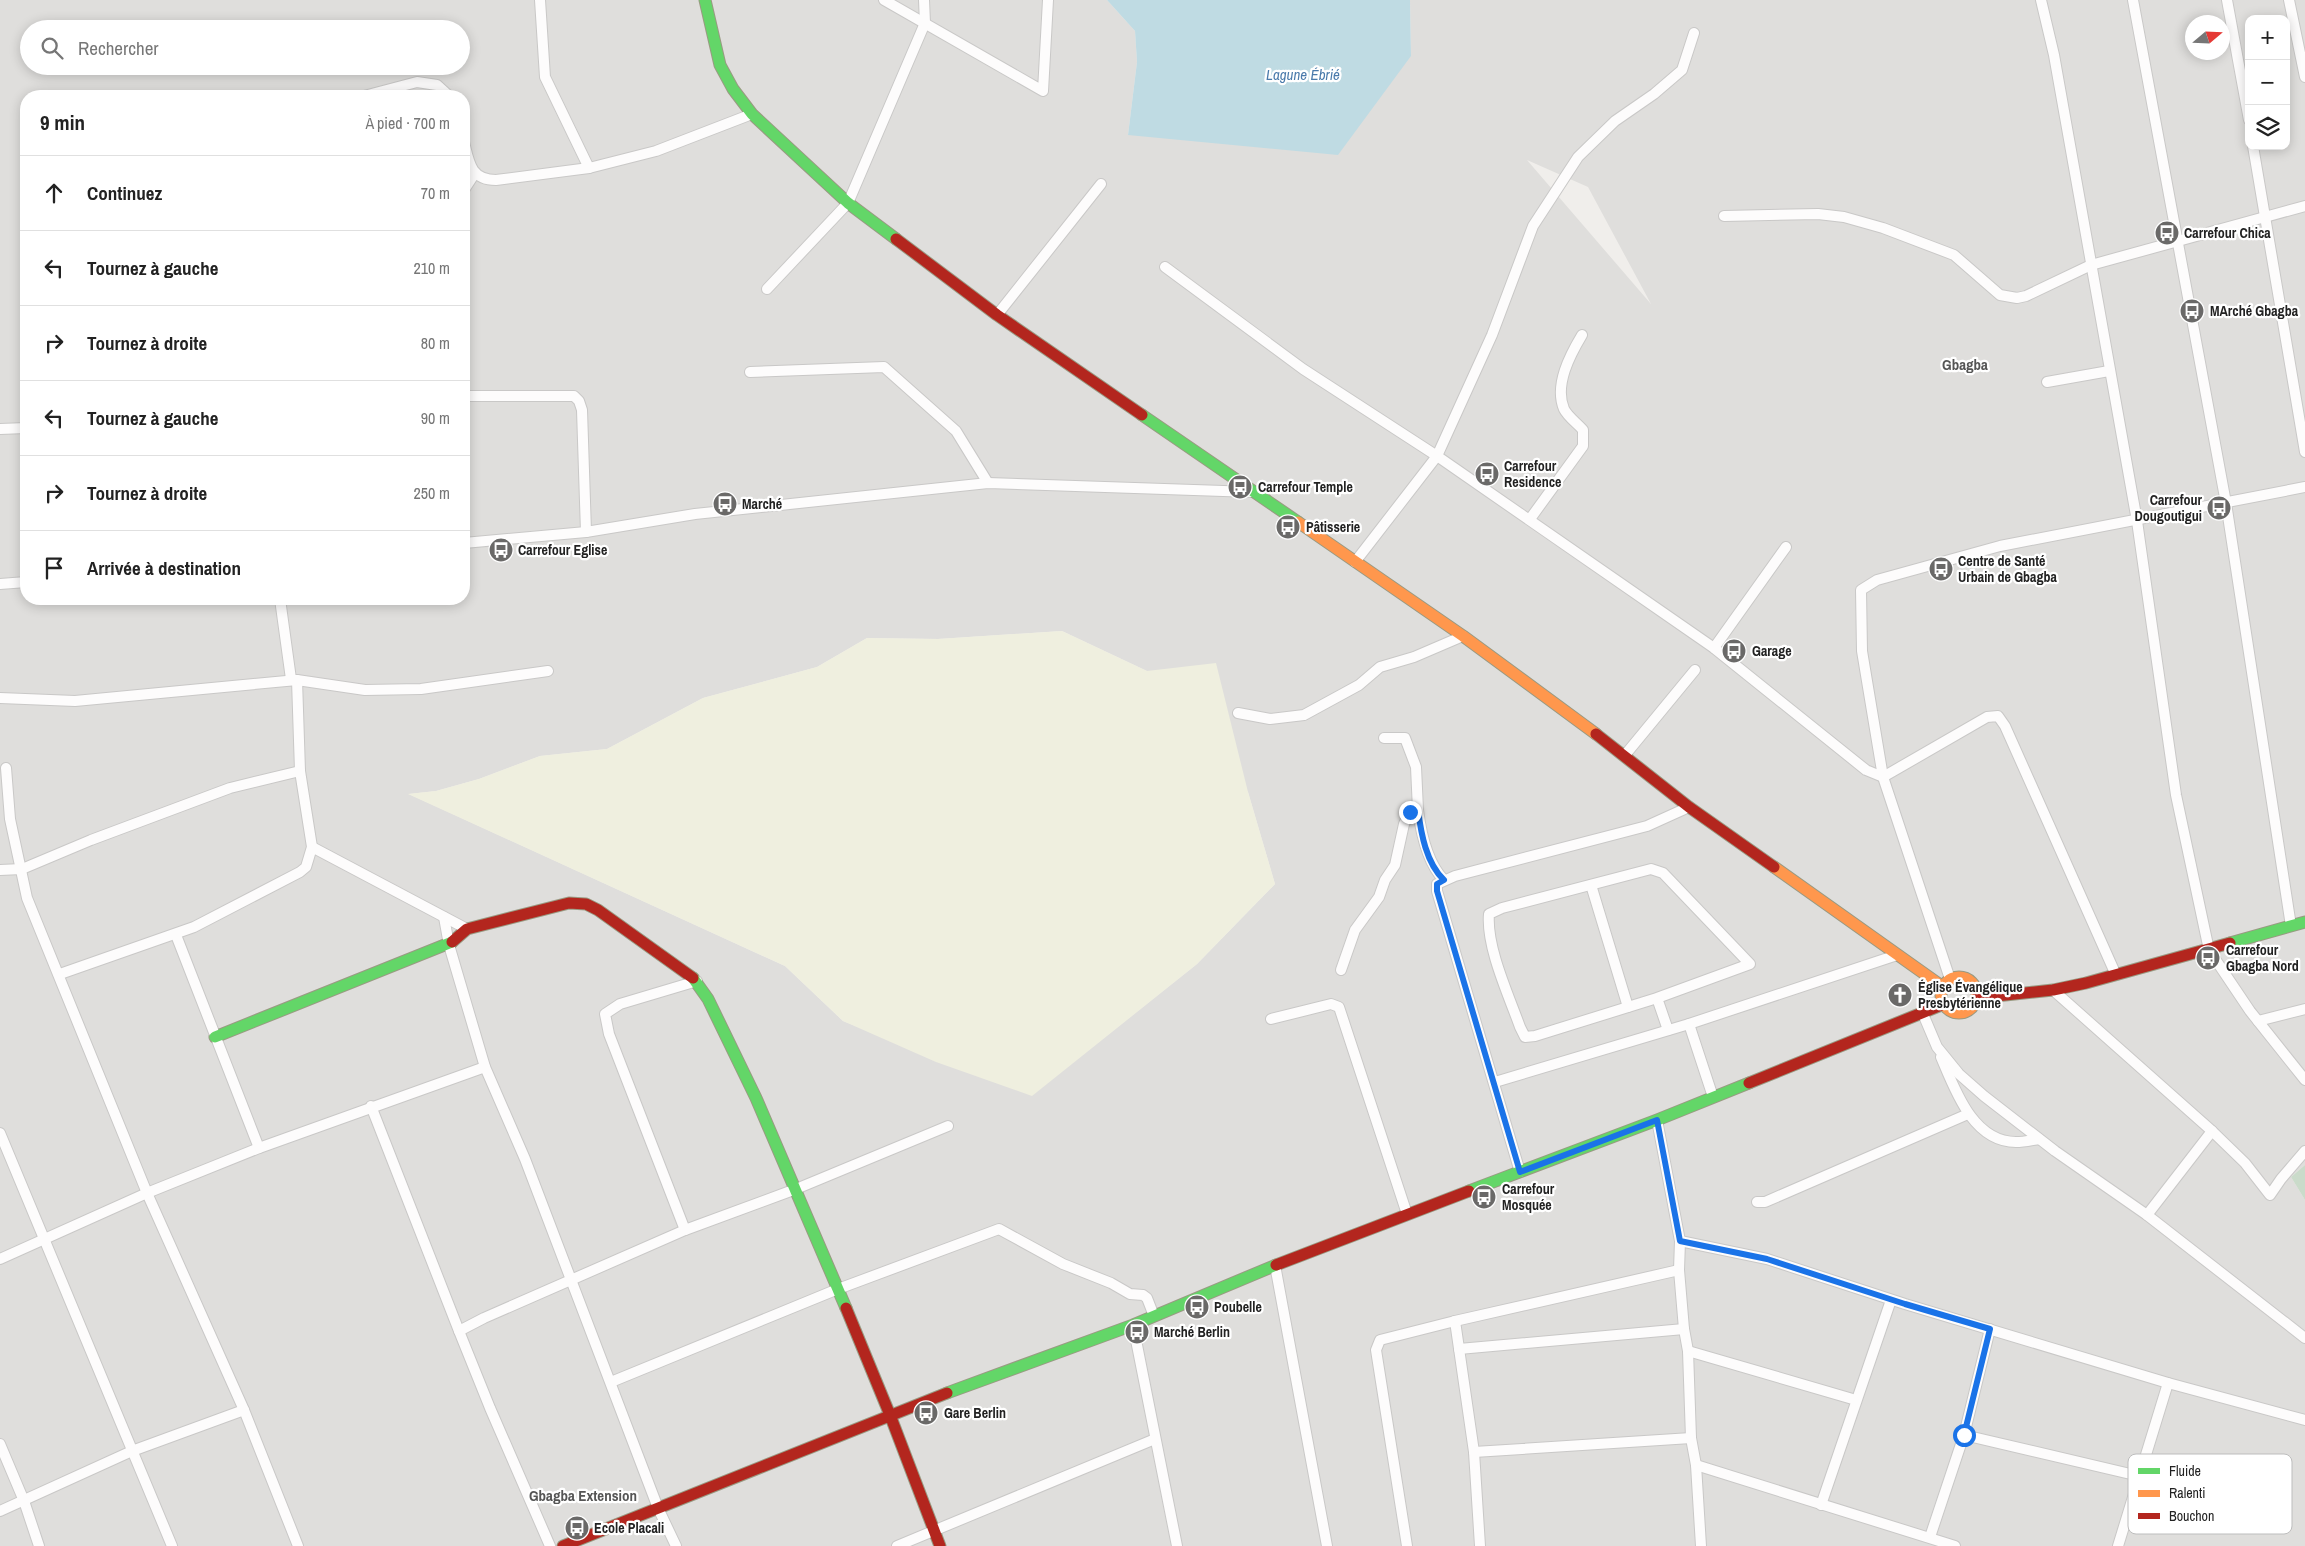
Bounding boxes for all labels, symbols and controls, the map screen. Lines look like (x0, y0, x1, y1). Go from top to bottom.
north arrow (2185, 15, 2230, 60)
map controls (2245, 15, 2290, 150)
button: + (2245, 15, 2290, 60)
search box (20, 20, 470, 75)
icon: search (38, 34, 66, 62)
text: Rechercher (78, 35, 159, 61)
button: − (2245, 60, 2290, 105)
water label: Lagune Ébrié (1266, 64, 1340, 85)
button: layers (2245, 105, 2290, 150)
text: 9 min (40, 108, 85, 137)
text: À pied · 700 m (365, 112, 450, 134)
icon: ahead (40, 179, 68, 207)
text: Continuez (87, 180, 162, 206)
text: 70 m (421, 182, 450, 204)
bus stop icon: Carrefour Chica (2154, 220, 2180, 246)
place label: Carrefour Chica (2184, 224, 2271, 242)
icon: left (40, 254, 68, 282)
text: Tournez à gauche (87, 255, 218, 281)
text: 210 m (414, 257, 450, 279)
bus stop icon: MArché Gbagba (2179, 298, 2205, 324)
place label: MArché Gbagba (2210, 302, 2299, 320)
icon: right (40, 329, 68, 357)
text: Tournez à droite (87, 330, 207, 356)
text: 80 m (421, 332, 450, 354)
district label: Gbagba (1942, 354, 1988, 375)
icon: left (40, 404, 68, 432)
text: Tournez à gauche (87, 405, 218, 431)
text: 90 m (421, 407, 450, 429)
place label: Carrefour Residence (1504, 457, 1561, 491)
bus stop icon: Carrefour Residence (1474, 461, 1500, 487)
bus stop icon: Carrefour Temple (1227, 474, 1253, 500)
place label: Carrefour Temple (1258, 478, 1353, 496)
icon: right (40, 479, 68, 507)
text: Tournez à droite (87, 480, 207, 506)
text: 250 m (414, 482, 450, 504)
bus stop icon: Marché (712, 491, 738, 517)
place label: Carrefour Dougoutigui (2134, 491, 2203, 525)
place label: Marché (742, 495, 782, 513)
bus stop icon: Carrefour Dougoutigui (2206, 495, 2232, 521)
bus stop icon: Pâtisserie (1275, 514, 1301, 540)
place label: Pâtisserie (1306, 518, 1360, 536)
bus stop icon: Carrefour Eglise (488, 537, 514, 563)
place label: Carrefour Eglise (518, 541, 607, 559)
place label: Centre de Santé Urbain de Gbagba (1958, 552, 2057, 586)
icon: arrive (40, 554, 68, 582)
text: Arrivée à destination (87, 555, 241, 581)
bus stop icon: Centre de Santé Urbain de Gbagba (1928, 556, 1954, 582)
bus stop icon: Garage (1721, 638, 1747, 664)
place label: Garage (1752, 642, 1792, 660)
route end (1399, 801, 1422, 824)
place label: Carrefour Gbagba Nord (2226, 941, 2299, 975)
bus stop icon: Carrefour Gbagba Nord (2195, 945, 2221, 971)
place label: Église Évangélique Presbytérienne (1918, 978, 2023, 1012)
church icon: Église Évangélique Presbytérienne (1887, 982, 1913, 1008)
place label: Carrefour Mosquée (1502, 1180, 1555, 1214)
bus stop icon: Carrefour Mosquée (1471, 1184, 1497, 1210)
bus stop icon: Poubelle (1184, 1294, 1210, 1320)
place label: Poubelle (1214, 1298, 1262, 1316)
bus stop icon: Marché Berlin (1124, 1319, 1150, 1345)
place label: Marché Berlin (1154, 1323, 1230, 1341)
bus stop icon: Gare Berlin (913, 1400, 939, 1426)
place label: Gare Berlin (944, 1404, 1006, 1422)
route start (1953, 1424, 1976, 1447)
legend (2128, 1454, 2292, 1534)
text: Fluide (2169, 1462, 2201, 1480)
text: Ralenti (2169, 1484, 2205, 1502)
district label: Gbagba Extension (529, 1485, 637, 1506)
text: Bouchon (2169, 1507, 2214, 1525)
bus stop icon: Ecole Placali (564, 1515, 590, 1541)
place label: Ecole Placali (594, 1519, 664, 1537)

